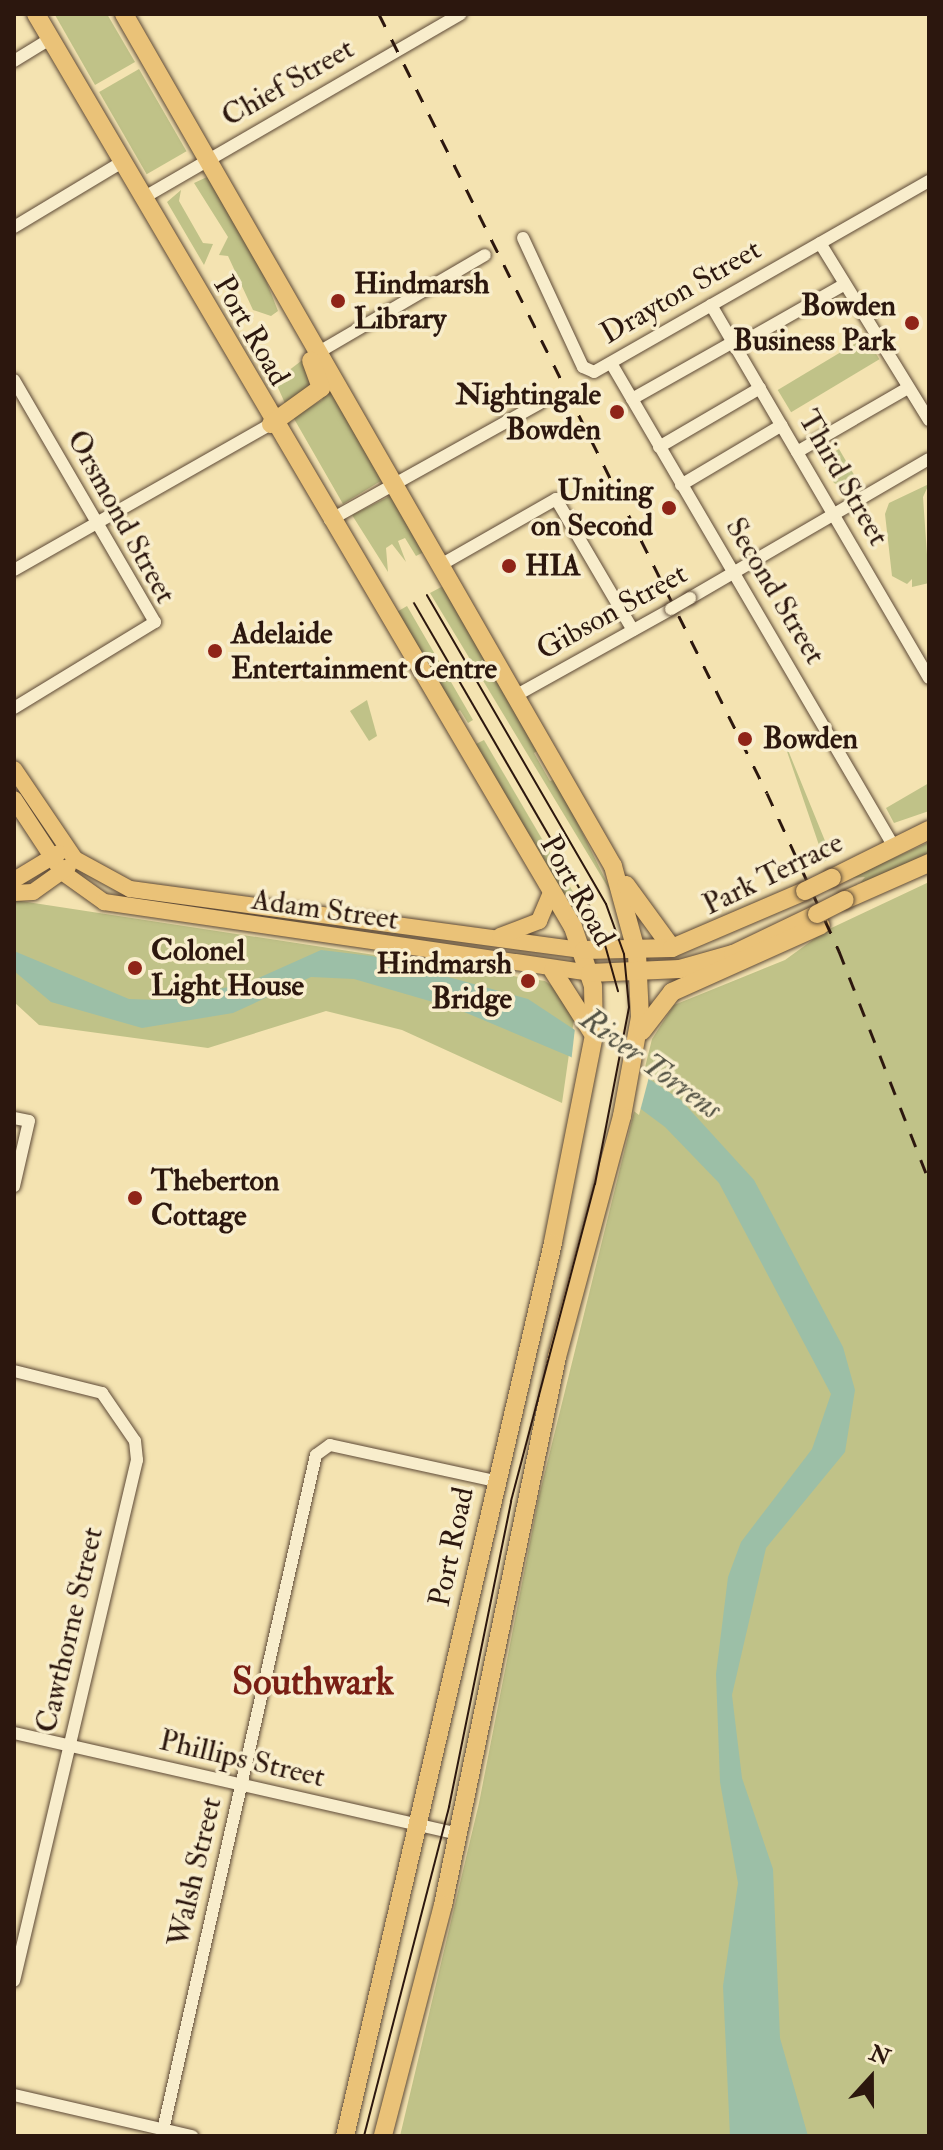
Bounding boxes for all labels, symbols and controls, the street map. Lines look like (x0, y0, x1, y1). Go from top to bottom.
street label: Chief Street (216, 31, 360, 135)
street label: Drayton Street (594, 232, 768, 352)
place label: Hindmarsh Library (354, 266, 489, 336)
street label: Port Road (205, 270, 297, 392)
place label: Bowden Business Park (733, 288, 896, 358)
marker: Hindmarsh Library (329, 292, 347, 310)
marker: Bowden Business Park (903, 314, 921, 332)
place label: Nightingale Bowden (456, 377, 601, 448)
marker: Nightingale Bowden (608, 403, 626, 421)
street label: Third Street (790, 404, 896, 552)
street label: Orsmond Street (59, 424, 183, 610)
place label: Uniting on Second (531, 473, 653, 544)
marker: Uniting on Second (660, 499, 678, 517)
street label: Second Street (717, 511, 833, 671)
place label: HIA (525, 548, 581, 584)
street label: Gibson Street (530, 556, 694, 668)
marker: HIA (500, 557, 518, 575)
place label: Adelaide Entertainment Centre (231, 616, 497, 686)
marker: Adelaide Entertainment Centre (206, 642, 224, 660)
place label: Bowden (763, 721, 858, 757)
marker: Bowden (734, 728, 756, 750)
street label: Park Terrace (697, 825, 849, 923)
street label: Port Road (532, 829, 622, 953)
street label: Adam Street (249, 882, 401, 938)
place label: Colonel Light House (151, 933, 304, 1004)
place label: Hindmarsh Bridge (377, 946, 512, 1016)
marker: Colonel Light House (126, 959, 144, 977)
marker: Hindmarsh Bridge (519, 972, 537, 990)
water label: River Torrens (573, 1000, 729, 1128)
place label: Theberton Cottage (151, 1163, 280, 1234)
marker: Theberton Cottage (126, 1189, 144, 1207)
street label: Port Road (422, 1484, 482, 1610)
street label: Cawthorne Street (29, 1524, 111, 1736)
district label: Southwark (232, 1660, 394, 1706)
street label: Phillips Street (156, 1722, 328, 1796)
street label: Walsh Street (160, 1794, 230, 1950)
north arrow (831, 2038, 911, 2118)
text: N (865, 2039, 894, 2072)

